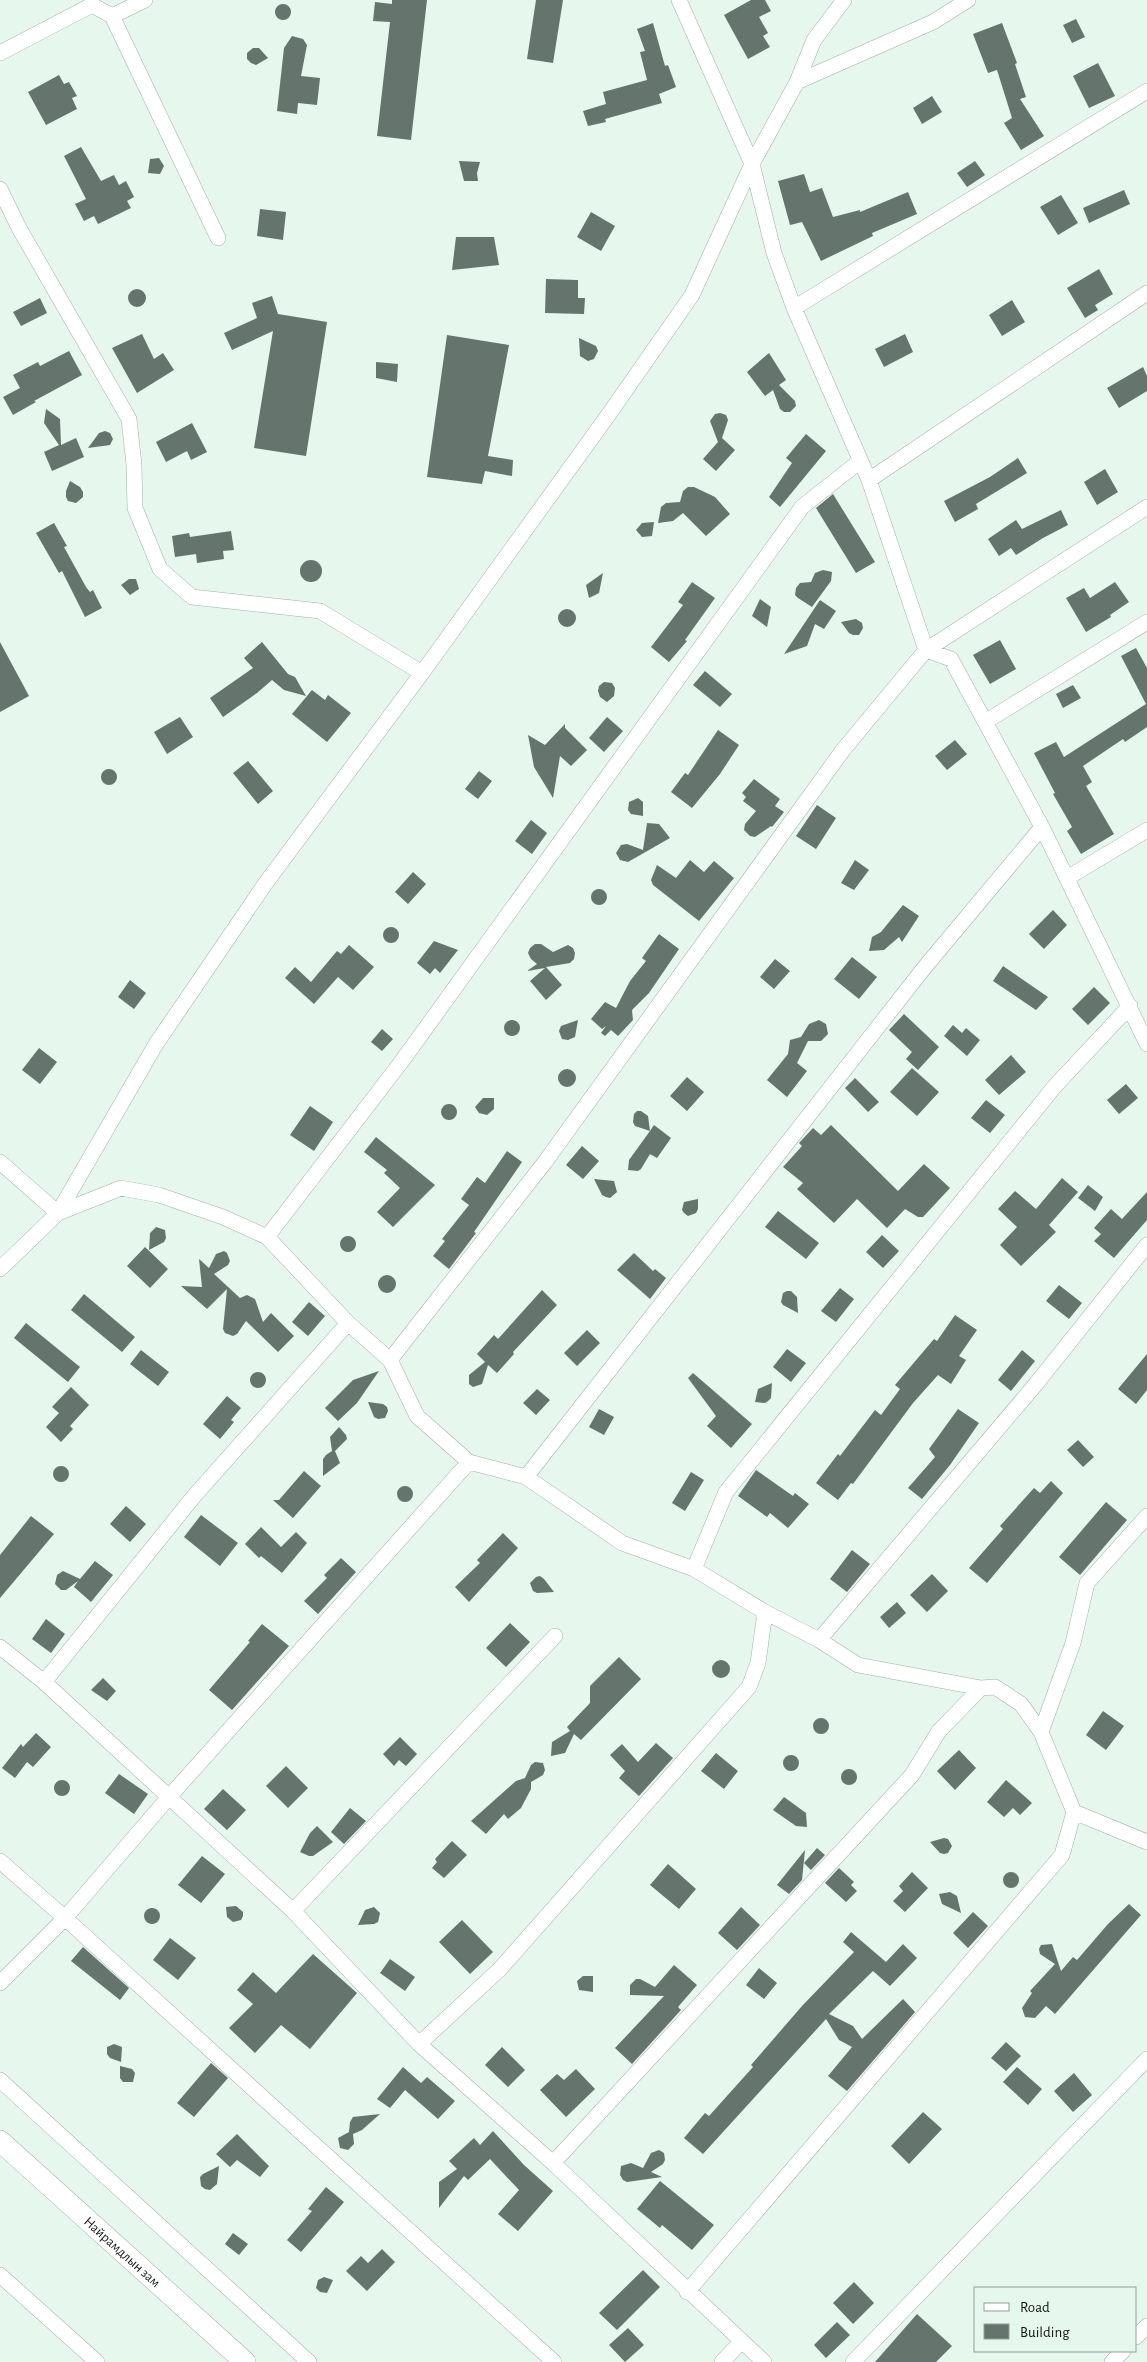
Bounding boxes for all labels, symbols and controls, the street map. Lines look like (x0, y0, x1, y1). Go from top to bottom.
street label: Найрамдлын зам (81, 2214, 163, 2290)
legend (974, 2287, 1137, 2352)
text: Road (1020, 2300, 1050, 2315)
text: Building (1020, 2325, 1070, 2340)

